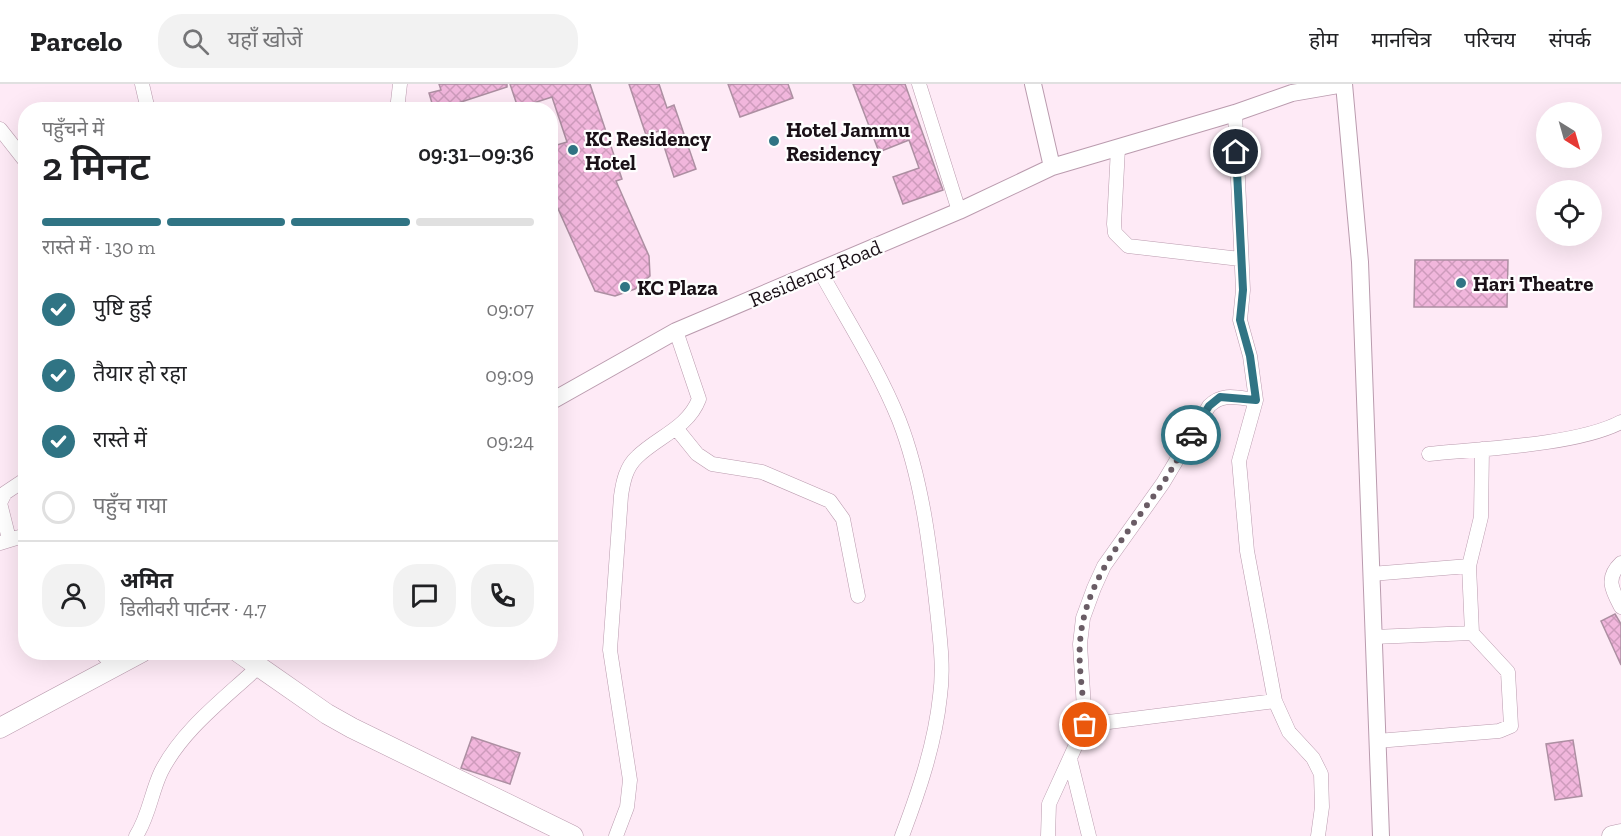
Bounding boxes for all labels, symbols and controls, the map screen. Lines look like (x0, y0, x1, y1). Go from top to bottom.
search box (158, 14, 578, 68)
text: Parcelo (30, 25, 122, 58)
icon: search (179, 25, 212, 58)
text: यहाँ खोजें (227, 26, 303, 53)
text: होम (1309, 27, 1338, 52)
text: मानचित्र (1371, 27, 1431, 52)
text: परिचय (1464, 27, 1516, 52)
text: संपर्क (1549, 27, 1591, 52)
north arrow (1536, 102, 1602, 168)
map controls (1536, 102, 1602, 246)
text: पहुँचने में (42, 117, 104, 141)
place label: Hotel Jammu Residency (786, 117, 910, 166)
place label: KC Residency Hotel (585, 126, 711, 175)
pin (1210, 126, 1261, 177)
marker: Hotel Jammu Residency (767, 134, 781, 148)
icon: home (1219, 135, 1252, 168)
text: 09:31–09:36 (418, 140, 534, 167)
text: 2 मिनट (42, 143, 150, 190)
marker: KC Residency Hotel (566, 143, 580, 157)
button: locate (1536, 180, 1602, 246)
street label: Residency Road (745, 234, 885, 312)
text: रास्ते में · 130 m (42, 235, 155, 259)
place label: Hari Theatre (1473, 271, 1593, 296)
place label: KC Plaza (637, 275, 718, 300)
marker: Hari Theatre (1454, 276, 1468, 290)
marker: KC Plaza (618, 280, 632, 294)
icon: check (42, 293, 75, 326)
text: पुष्टि हुई (93, 294, 152, 321)
text: 09:07 (486, 297, 534, 321)
icon: check (42, 359, 75, 392)
text: तैयार हो रहा (93, 360, 187, 387)
text: 09:09 (485, 363, 534, 387)
courier (1161, 405, 1221, 465)
icon: car (1175, 419, 1208, 452)
icon: check (42, 425, 75, 458)
text: रास्ते में (93, 426, 147, 453)
text: 09:24 (486, 429, 534, 453)
text: पहुँच गया (93, 492, 167, 519)
button: person (42, 564, 105, 627)
button: chat (393, 564, 456, 627)
button: phone (471, 564, 534, 627)
text: अमित (120, 567, 173, 594)
text: डिलीवरी पार्टनर · 4.7 (120, 597, 266, 621)
pin (1059, 699, 1110, 750)
icon: bag (1068, 708, 1101, 741)

